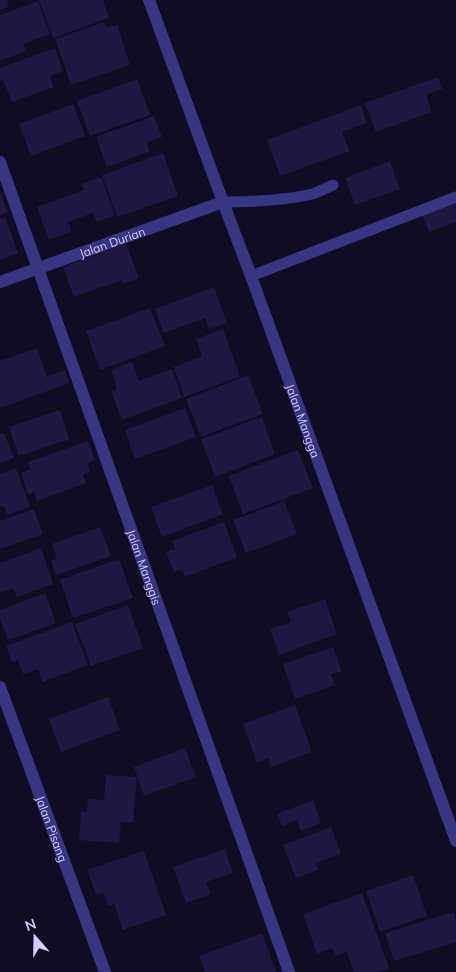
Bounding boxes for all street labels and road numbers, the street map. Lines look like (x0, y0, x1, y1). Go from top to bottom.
street label: Jalan Durian (77, 223, 147, 260)
street label: Jalan Mangga (283, 381, 324, 460)
street label: Jalan Manggis (124, 527, 165, 607)
street label: Jalan Pisang (33, 793, 71, 864)

